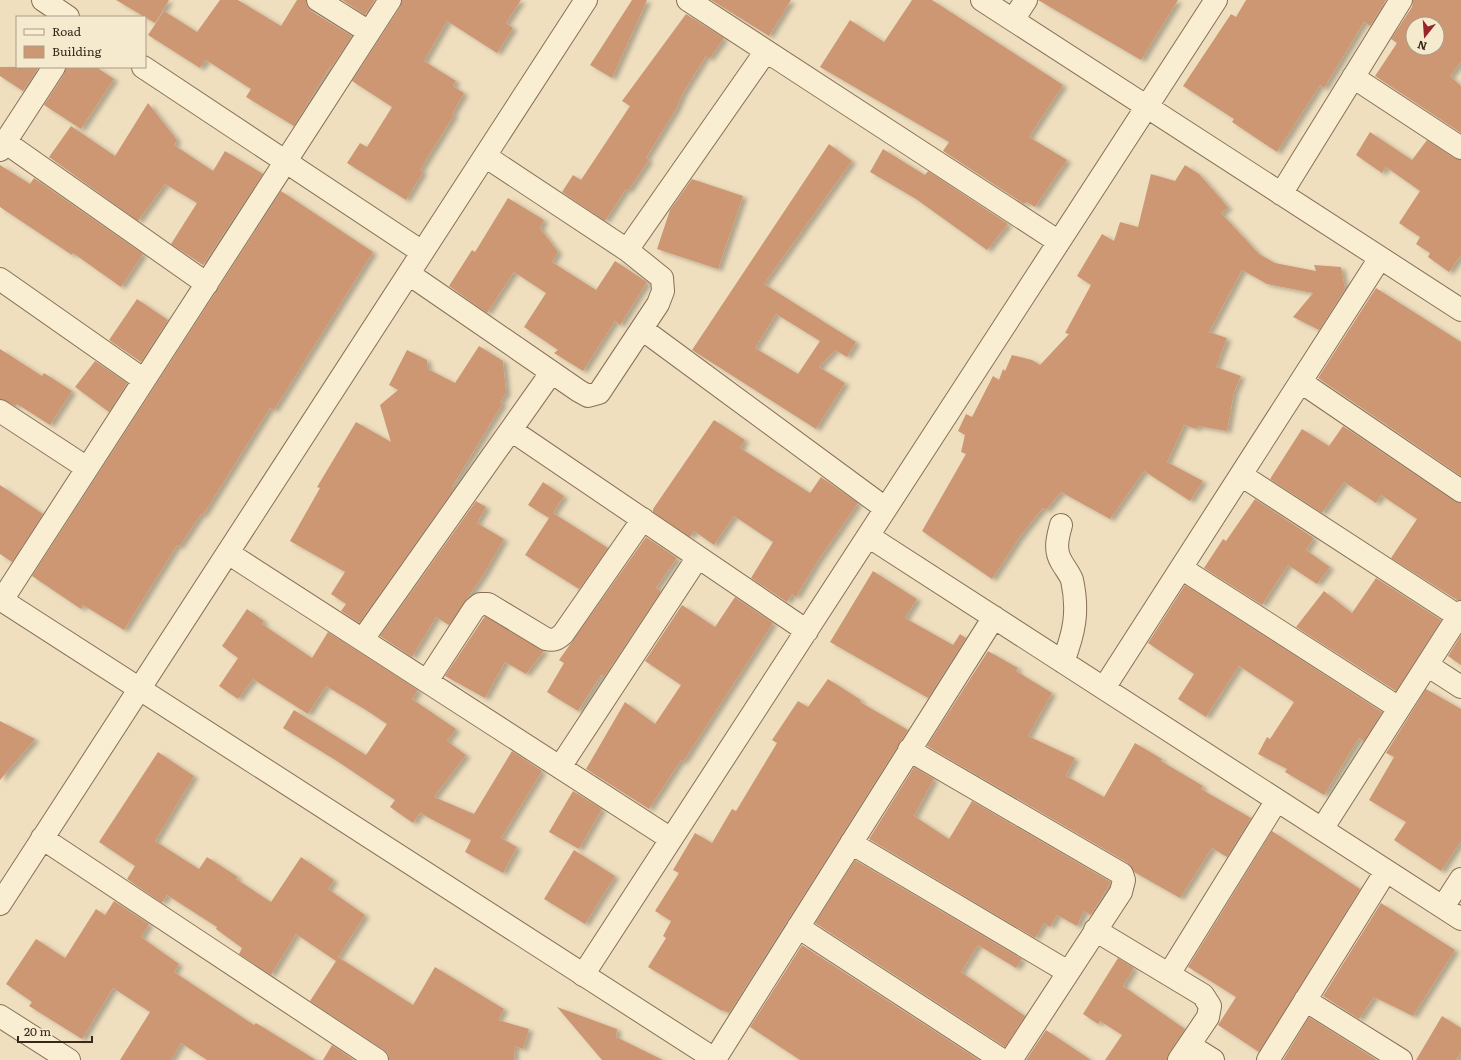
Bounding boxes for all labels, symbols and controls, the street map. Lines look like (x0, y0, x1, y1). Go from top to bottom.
legend (16, 16, 146, 68)
north arrow (1405, 16, 1445, 56)
text: Road (52, 22, 82, 40)
text: N (1415, 38, 1429, 56)
text: Building (52, 42, 102, 60)
scale bar (18, 1018, 92, 1044)
text: 20 m (24, 1022, 51, 1040)

